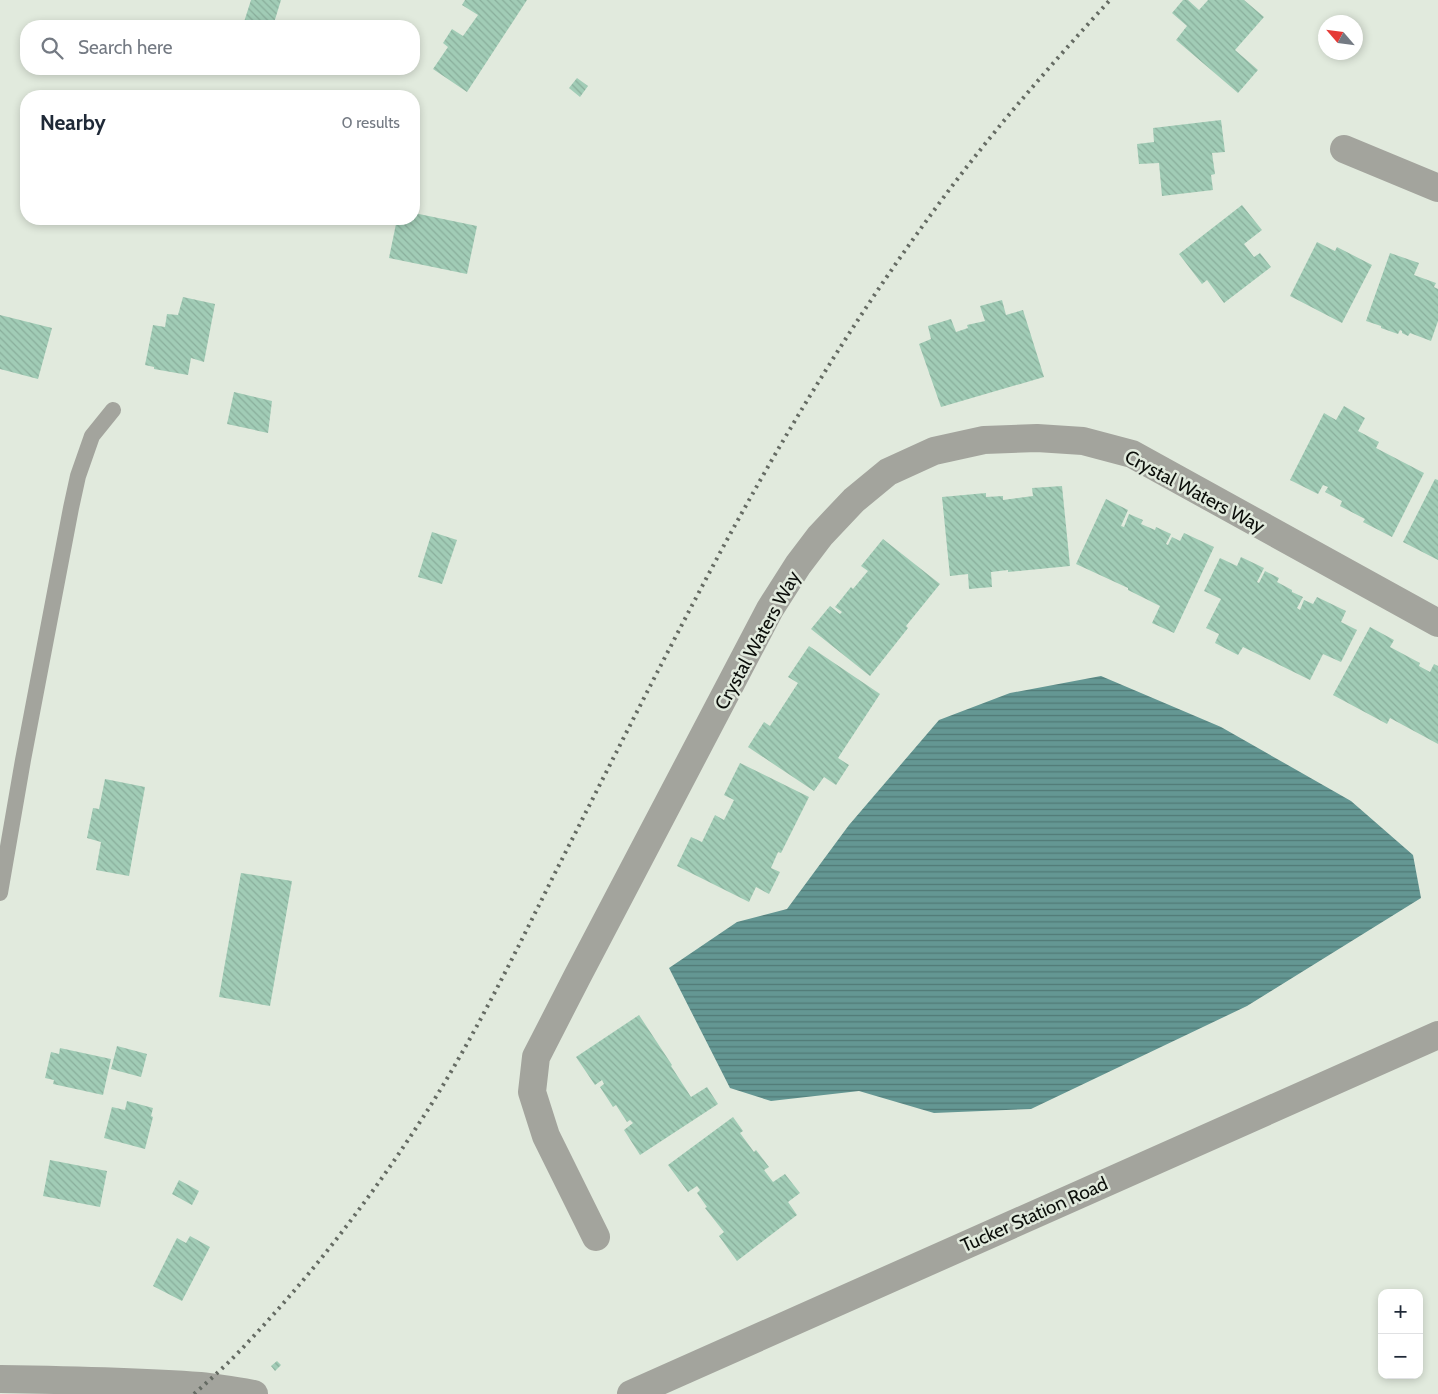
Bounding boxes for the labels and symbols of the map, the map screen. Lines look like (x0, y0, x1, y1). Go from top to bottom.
north arrow (1318, 15, 1363, 60)
street label: Crystal Waters Way (1121, 445, 1269, 538)
street label: Crystal Waters Way (710, 566, 805, 714)
street label: Tucker Station Road (957, 1172, 1111, 1257)

